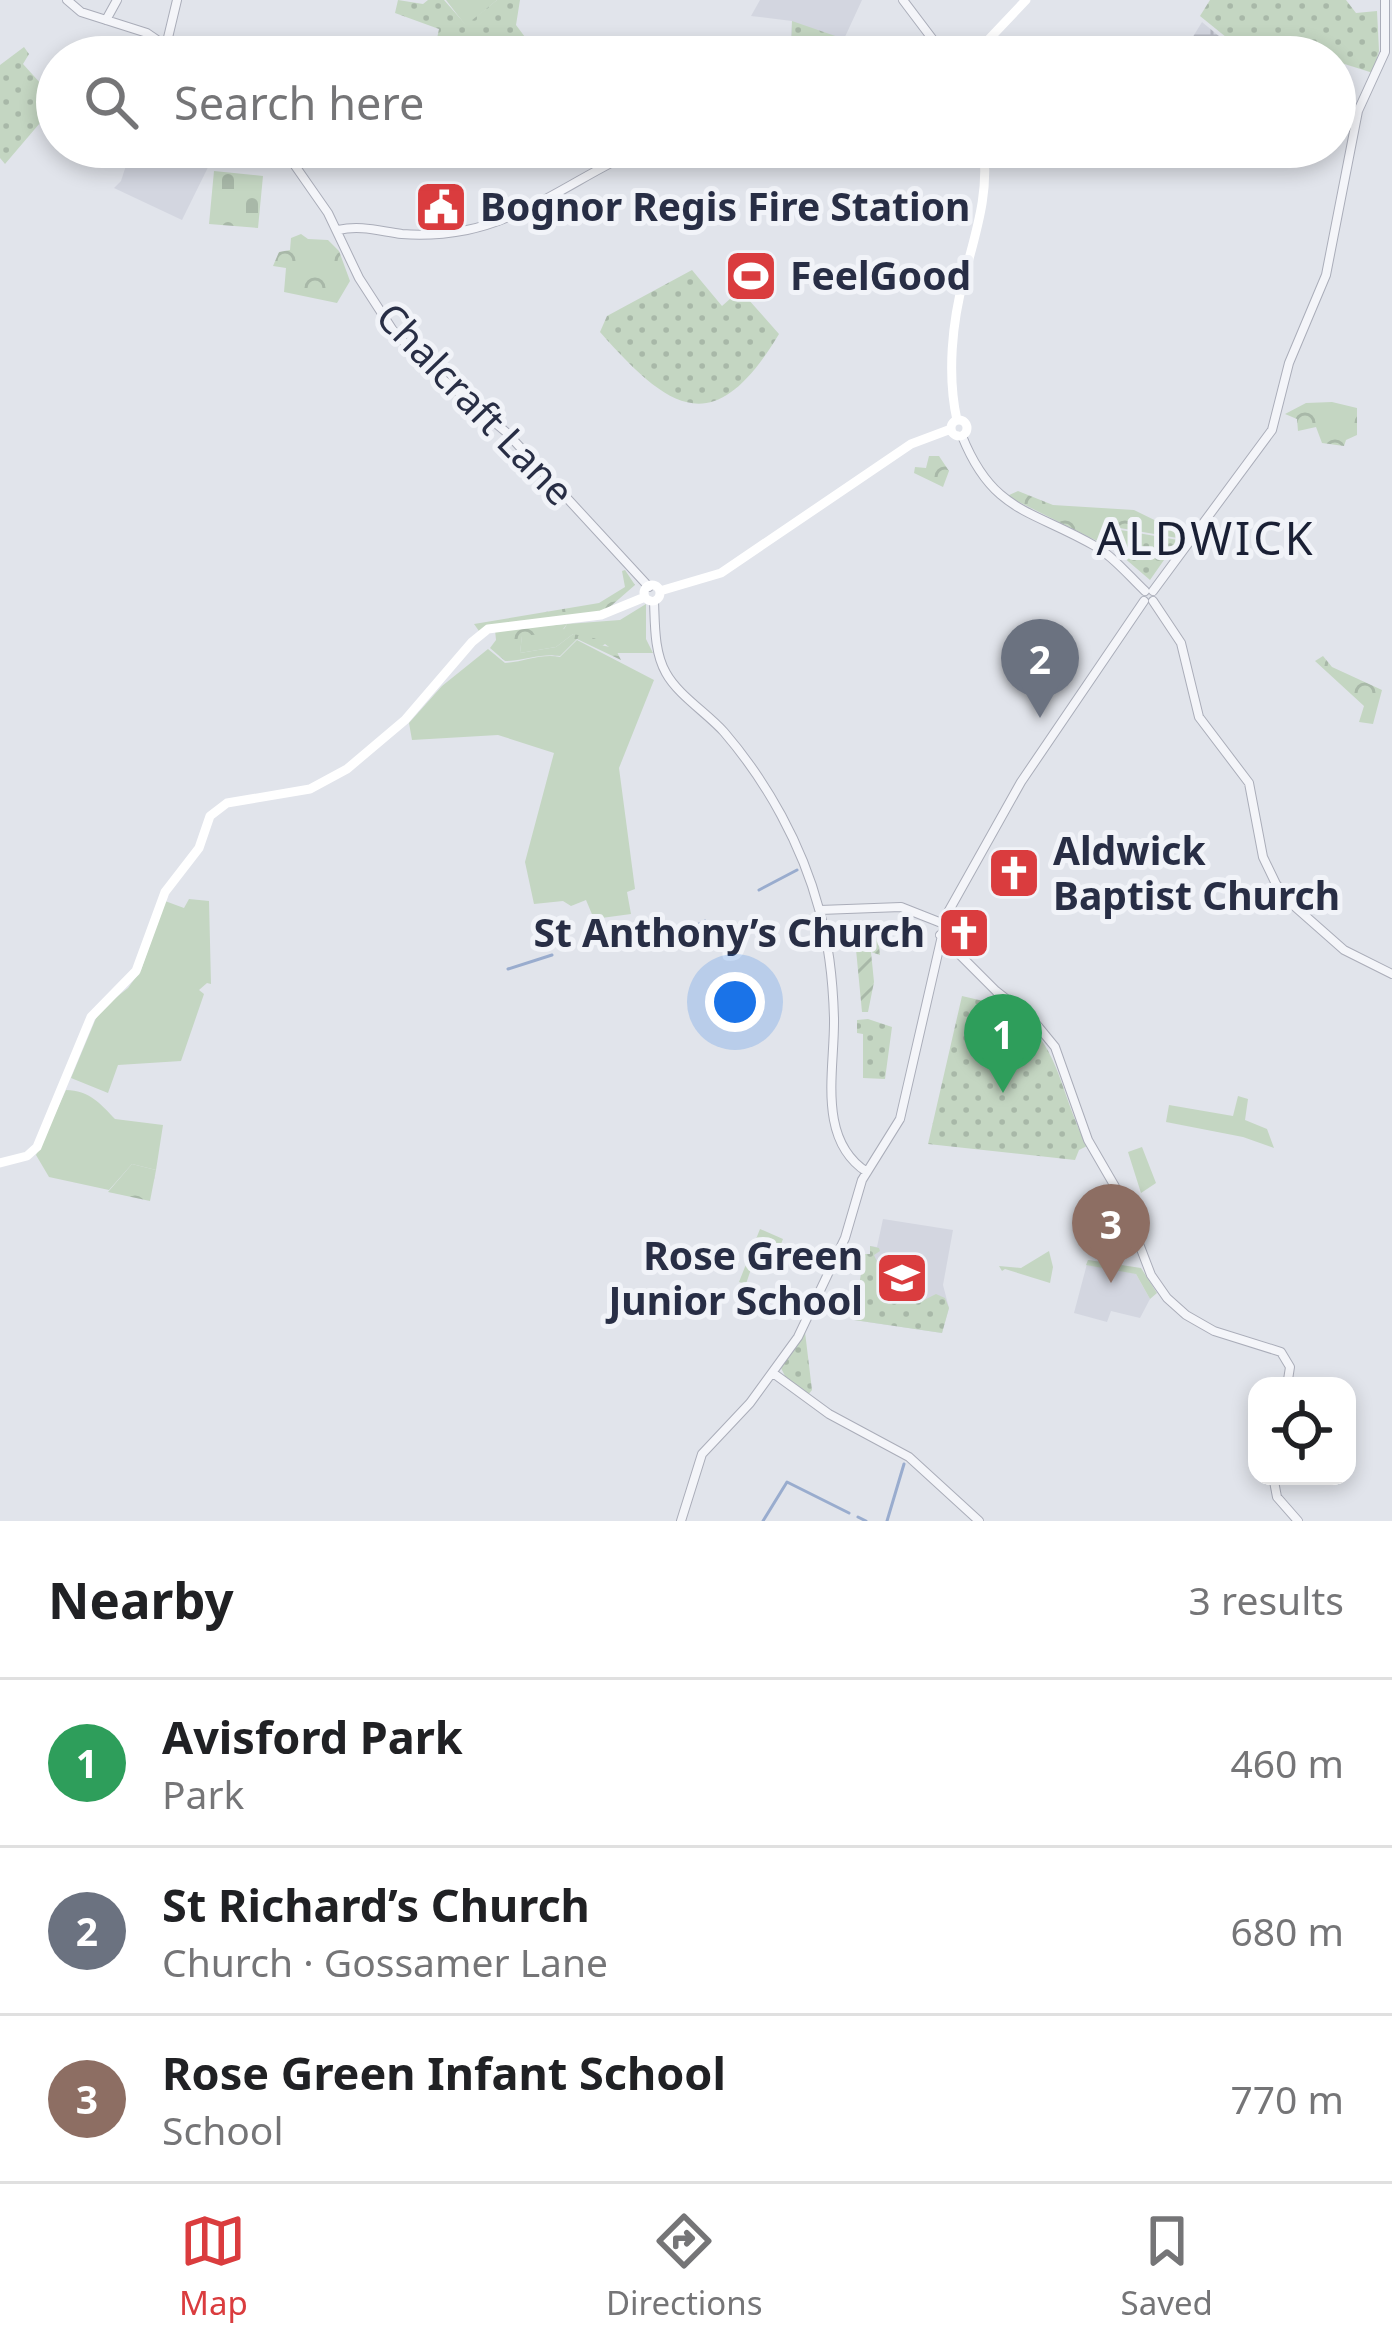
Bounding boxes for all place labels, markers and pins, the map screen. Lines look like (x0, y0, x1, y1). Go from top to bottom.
public building icon: Bognor Regis Fire Station (413, 179, 469, 235)
place label: Bognor Regis Fire Station (480, 179, 970, 232)
sports icon: FeelGood (723, 248, 779, 304)
place label: FeelGood (790, 248, 971, 301)
pin: 2 (1001, 619, 1079, 718)
place label: Aldwick Baptist Church (1053, 823, 1340, 921)
church icon: Aldwick Baptist Church (986, 845, 1042, 901)
place label: St Anthony’s Church (533, 905, 925, 958)
church icon: St Anthony’s Church (936, 905, 992, 961)
pin: 1 (964, 994, 1042, 1093)
pin: 3 (1072, 1184, 1150, 1283)
place label: Rose Green Junior School (605, 1228, 863, 1326)
school or university icon: Rose Green Junior School (874, 1250, 930, 1306)

